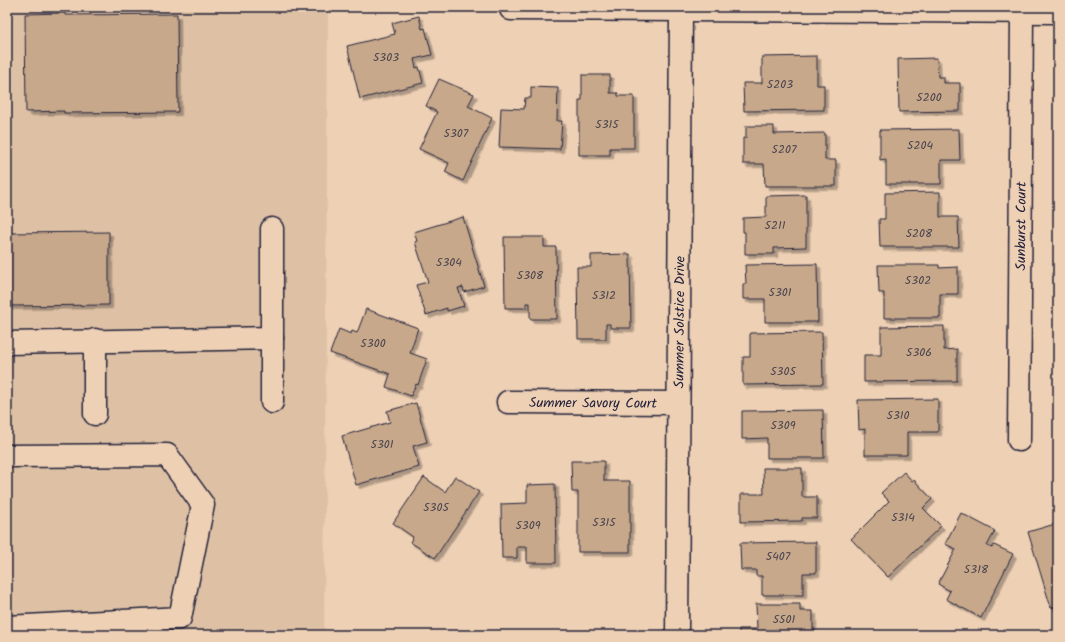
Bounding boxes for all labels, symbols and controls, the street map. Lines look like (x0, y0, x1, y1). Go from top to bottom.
house number: 5303 (373, 48, 399, 67)
house number: 5203 (767, 75, 793, 94)
house number: 5200 (916, 88, 942, 107)
house number: 5315 (595, 115, 620, 134)
house number: 5307 (444, 124, 469, 143)
house number: 5204 (907, 136, 933, 155)
house number: 5207 (772, 140, 797, 159)
street label: Sunburst Court (1010, 181, 1033, 271)
house number: 5211 (765, 216, 786, 235)
house number: 5208 (906, 224, 933, 243)
house number: 5304 (436, 253, 462, 272)
street label: Summer Solstice Drive (669, 255, 691, 388)
house number: 5308 (517, 266, 544, 285)
house number: 5302 (905, 271, 931, 290)
house number: 5301 (768, 283, 792, 302)
house number: 5312 (592, 286, 616, 305)
house number: 5300 (360, 334, 386, 353)
house number: 5306 (906, 343, 932, 362)
house number: 5305 (770, 362, 797, 381)
street label: Summer Savory Court (529, 392, 657, 415)
house number: 5310 (886, 406, 910, 425)
house number: 5309 (770, 416, 796, 435)
house number: 5301 (370, 435, 394, 454)
house number: 5305 (423, 498, 450, 517)
house number: 5314 (891, 508, 915, 527)
house number: 5315 (592, 513, 617, 532)
house number: 5309 (515, 516, 541, 535)
house number: 5407 (766, 547, 791, 566)
house number: 5318 (964, 560, 989, 579)
house number: 5501 (773, 610, 796, 629)

